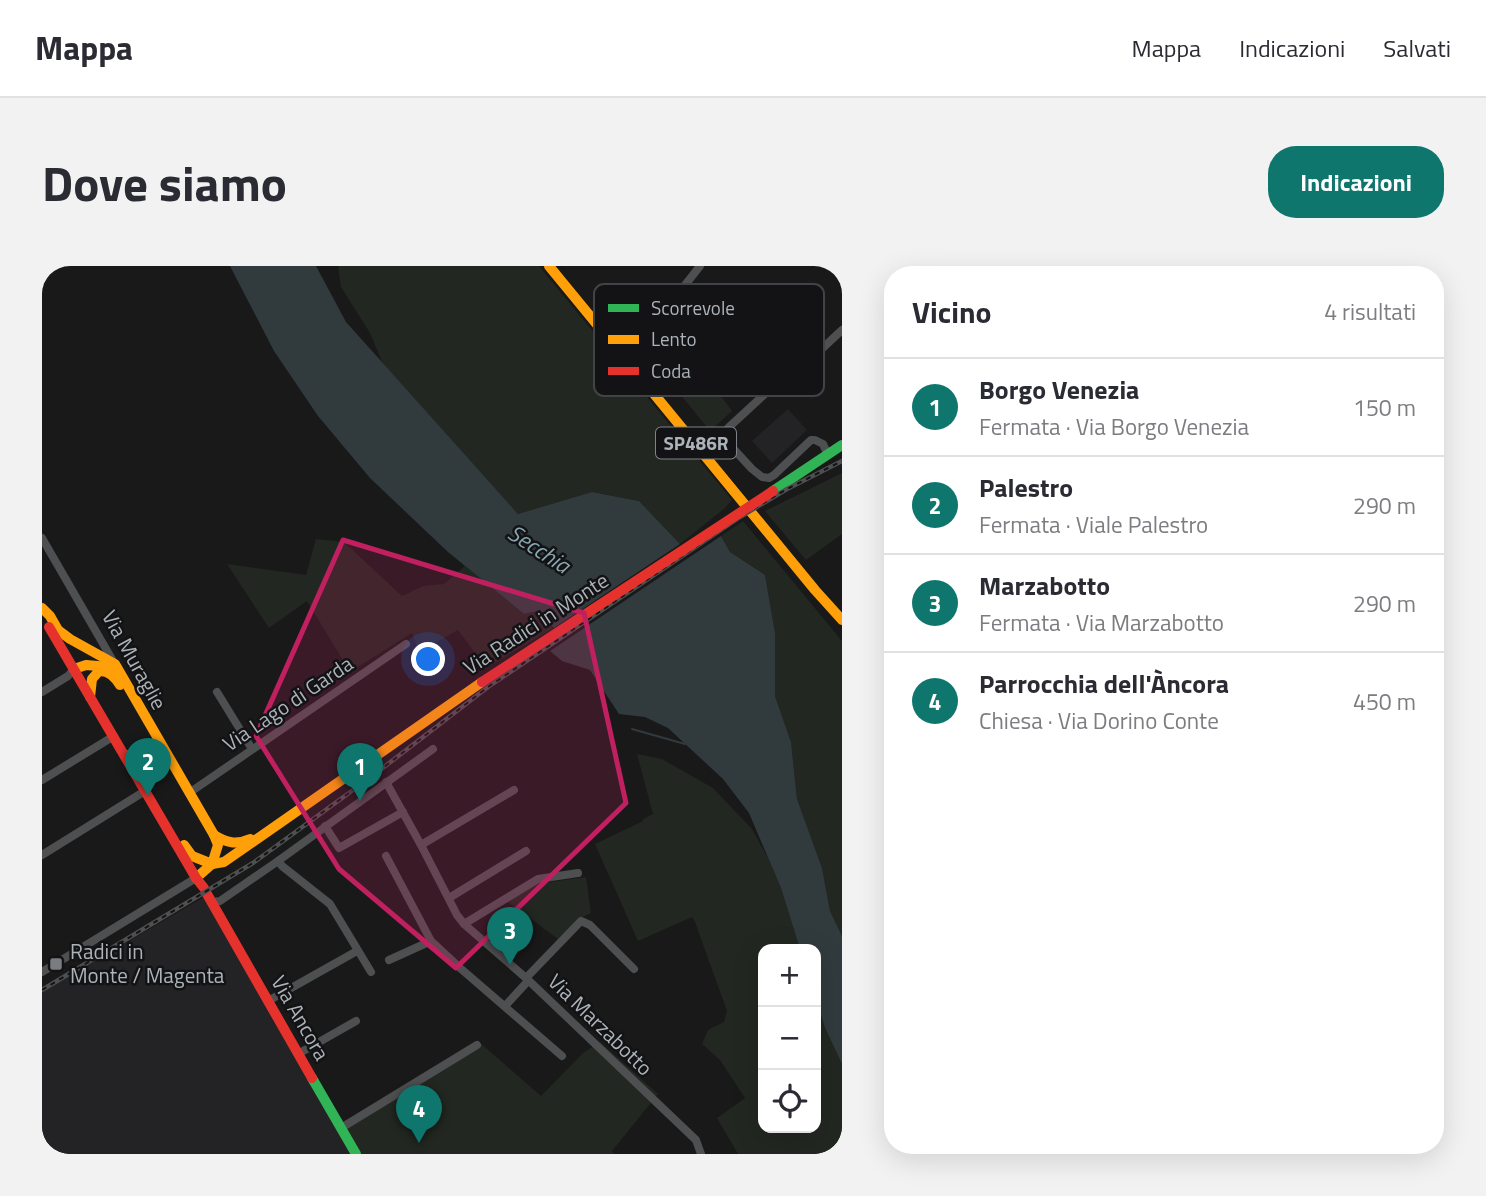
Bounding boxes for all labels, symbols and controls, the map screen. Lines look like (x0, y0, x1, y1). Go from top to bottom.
text: Mappa (35, 23, 133, 73)
text: Mappa (1132, 30, 1201, 66)
text: Indicazioni (1239, 30, 1345, 66)
text: Salvati (1383, 30, 1451, 66)
text: Dove siamo (42, 145, 287, 220)
button: Indicazioni (1268, 146, 1444, 218)
legend (594, 284, 824, 396)
text: Vicino (912, 289, 992, 335)
text: Scorrevole (651, 293, 735, 322)
text: 4 risultati (1324, 294, 1416, 329)
text: Lento (651, 324, 696, 353)
text: Coda (651, 356, 691, 385)
text: Borgo Venezia (979, 370, 1139, 409)
text: 1 (929, 390, 941, 425)
text: 150 m (1353, 390, 1416, 425)
text: Fermata · Via Borgo Venezia (979, 409, 1249, 444)
road number: SP486R (656, 428, 736, 458)
text: Palestro (979, 468, 1073, 507)
text: 2 (929, 488, 941, 523)
text: 290 m (1353, 488, 1416, 523)
text: Fermata · Viale Palestro (979, 507, 1208, 542)
water label: Secchia (501, 515, 579, 583)
street label: Via Radici in Monte (456, 564, 615, 682)
text: Marzabotto (979, 566, 1110, 605)
text: 3 (929, 586, 941, 621)
text: 290 m (1353, 586, 1416, 621)
street label: Via Muraglie (94, 604, 175, 715)
text: Fermata · Via Marzabotto (979, 605, 1224, 640)
your location (411, 642, 445, 676)
street label: Via Lago di Garda (216, 647, 360, 759)
text: Parrocchia dell'Àncora (979, 664, 1229, 703)
text: 4 (929, 684, 941, 719)
text: 450 m (1353, 684, 1416, 719)
text: Chiesa · Via Dorino Conte (979, 703, 1219, 738)
pin: 2 (125, 738, 171, 796)
pin: 1 (337, 743, 383, 801)
pin: 3 (487, 907, 533, 965)
place label: Radici in Monte / Magenta (70, 935, 225, 991)
map controls (758, 944, 821, 1133)
button: + (758, 944, 821, 1007)
marker: Radici in Monte / Magenta (48, 956, 64, 972)
street label: Via Marzabotto (541, 966, 660, 1083)
street label: Via Ancora (264, 969, 338, 1066)
button: − (758, 1007, 821, 1070)
button: locate (758, 1070, 821, 1133)
pin: 4 (396, 1085, 442, 1143)

